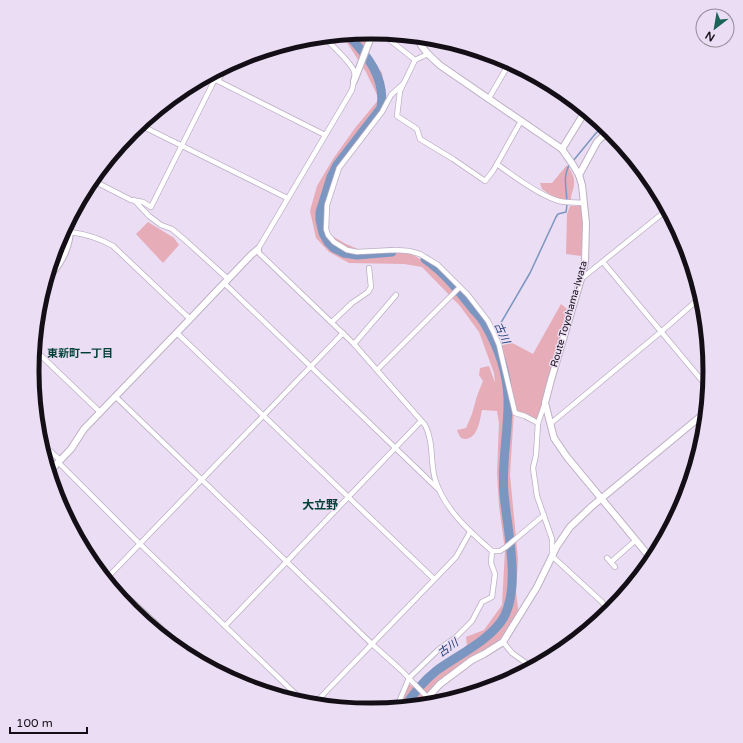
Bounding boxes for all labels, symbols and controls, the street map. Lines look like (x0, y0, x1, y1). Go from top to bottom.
north arrow (695, 8, 735, 48)
text: N (703, 28, 717, 44)
street label: Route Toyohama-Iwata (548, 259, 590, 369)
water label: 古川 (492, 320, 513, 347)
district label: 東新町一丁目 (47, 347, 113, 360)
district label: 大立野 (302, 498, 338, 512)
water label: 古川 (435, 636, 462, 660)
scale bar (10, 709, 87, 735)
text: 100 m (16, 716, 53, 730)

